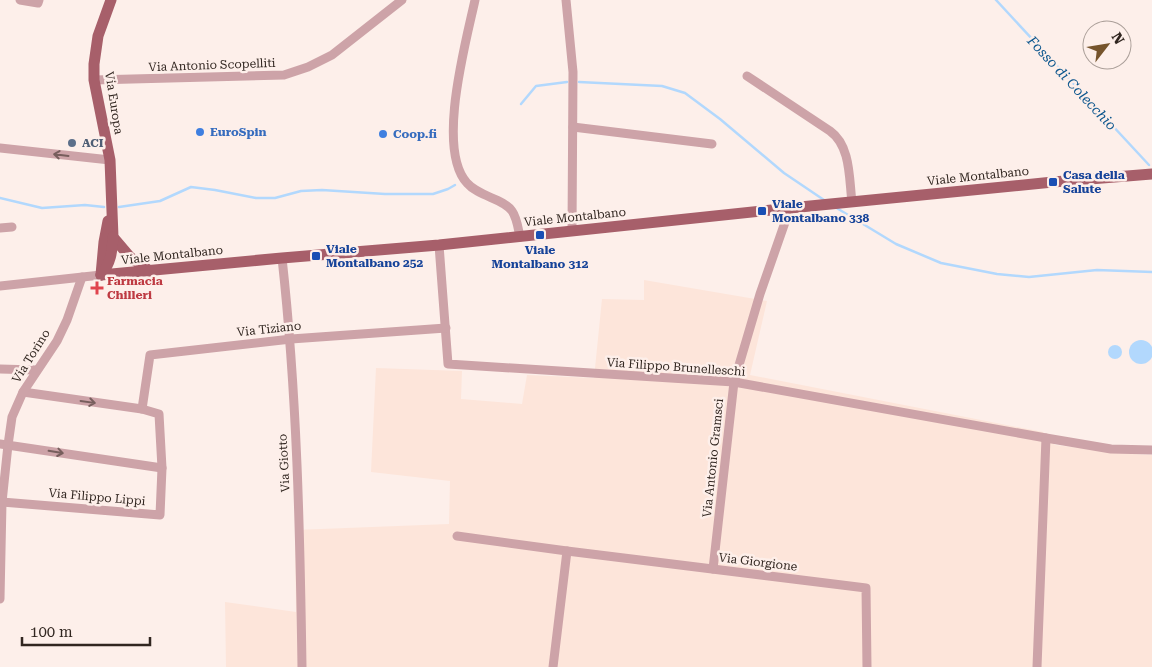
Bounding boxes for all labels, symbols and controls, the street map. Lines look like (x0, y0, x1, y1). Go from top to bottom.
north arrow (1082, 20, 1132, 70)
text: N (1109, 30, 1128, 47)
water label: Fosso di Colecchio (1024, 32, 1120, 133)
street label: Via Antonio Scopelliti (148, 56, 276, 74)
street label: Via Europa (102, 71, 126, 136)
place label: EuroSpin (210, 125, 267, 139)
marker: EuroSpin (194, 126, 206, 138)
place label: Coop.fi (393, 127, 437, 141)
marker: Coop.fi (377, 128, 389, 140)
place label: ACI (82, 136, 104, 150)
marker: ACI (66, 137, 78, 149)
one-way arrow (53, 150, 69, 160)
street label: Viale Montalbano (926, 164, 1030, 188)
place label: Casa della Salute (1063, 168, 1125, 196)
marker: Casa della Salute (1047, 176, 1059, 188)
place label: Viale Montalbano 338 (772, 197, 869, 225)
street label: Viale Montalbano (523, 205, 627, 229)
marker: Viale Montalbano 338 (756, 205, 768, 217)
marker: Viale Montalbano 312 (534, 229, 546, 241)
place label: Viale Montalbano 252 (326, 242, 423, 270)
street label: Viale Montalbano (120, 243, 224, 267)
place label: Viale Montalbano 312 (491, 243, 589, 271)
marker: Viale Montalbano 252 (310, 250, 322, 262)
place label: Farmacia Chilleri (107, 274, 163, 302)
marker: Farmacia Chilleri (91, 282, 103, 294)
street label: Via Tiziano (236, 319, 302, 339)
street label: Via Torino (9, 327, 53, 385)
street label: Via Filippo Brunelleschi (606, 355, 746, 379)
one-way arrow (80, 397, 96, 407)
street label: Via Antonio Gramsci (700, 398, 726, 518)
street label: Via Giotto (275, 433, 293, 493)
one-way arrow (47, 447, 63, 457)
street label: Via Filippo Lippi (48, 486, 146, 508)
street label: Via Giorgione (718, 550, 799, 574)
scale bar (22, 614, 150, 646)
text: 100 m (30, 623, 73, 641)

